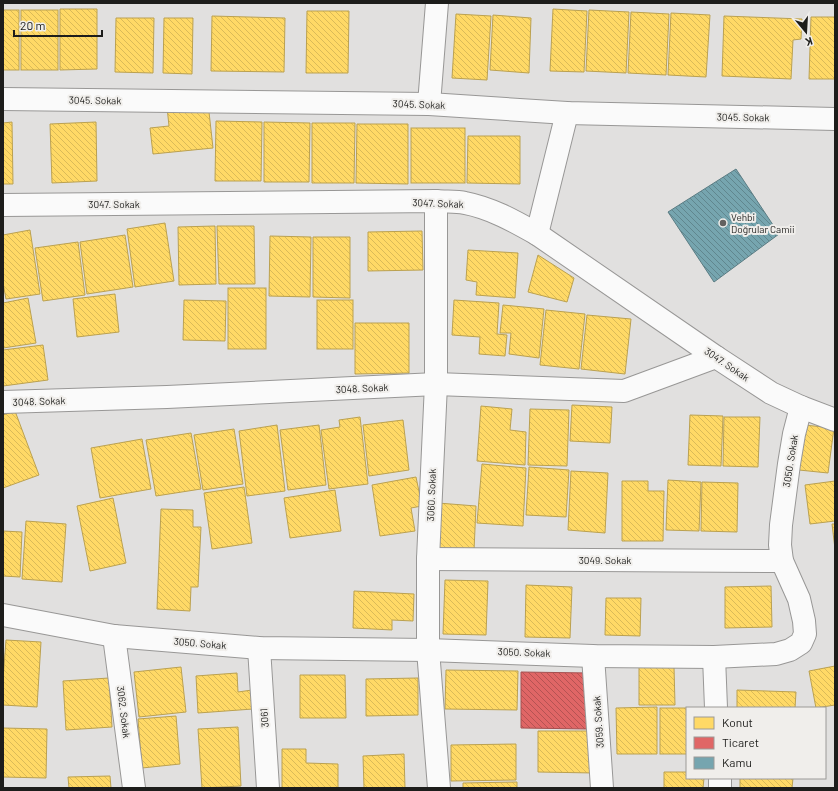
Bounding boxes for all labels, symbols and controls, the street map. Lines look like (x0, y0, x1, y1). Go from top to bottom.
scale bar (14, 12, 102, 38)
north arrow (786, 12, 826, 52)
text: 20 m (20, 18, 46, 32)
text: K (804, 35, 815, 49)
street label: 3045. Sokak (69, 94, 121, 106)
street label: 3045. Sokak (393, 97, 445, 111)
street label: 3045. Sokak (717, 111, 769, 123)
street label: 3047. Sokak (412, 196, 464, 210)
street label: 3047. Sokak (88, 198, 140, 210)
place label: Vehbi Doğrular Camii (731, 211, 795, 235)
marker: Vehbi Doğrular Camii (718, 218, 728, 228)
street label: 3047. Sokak (702, 345, 752, 383)
street label: 3048. Sokak (335, 381, 389, 395)
street label: 3048. Sokak (12, 394, 66, 408)
street label: 3050. Sokak (780, 434, 800, 488)
street label: 3060. Sokak (424, 468, 438, 522)
street label: 3049. Sokak (579, 554, 631, 566)
street label: 3050. Sokak (173, 635, 227, 651)
street label: 3050. Sokak (497, 645, 551, 659)
street label: 3062. Sokak (115, 685, 133, 739)
street label: 3059. Sokak (590, 696, 606, 748)
legend (686, 707, 826, 779)
street label: 3061 (257, 708, 271, 728)
text: Konut (722, 715, 753, 729)
text: Ticaret (722, 735, 759, 749)
text: Kamu (722, 755, 752, 769)

